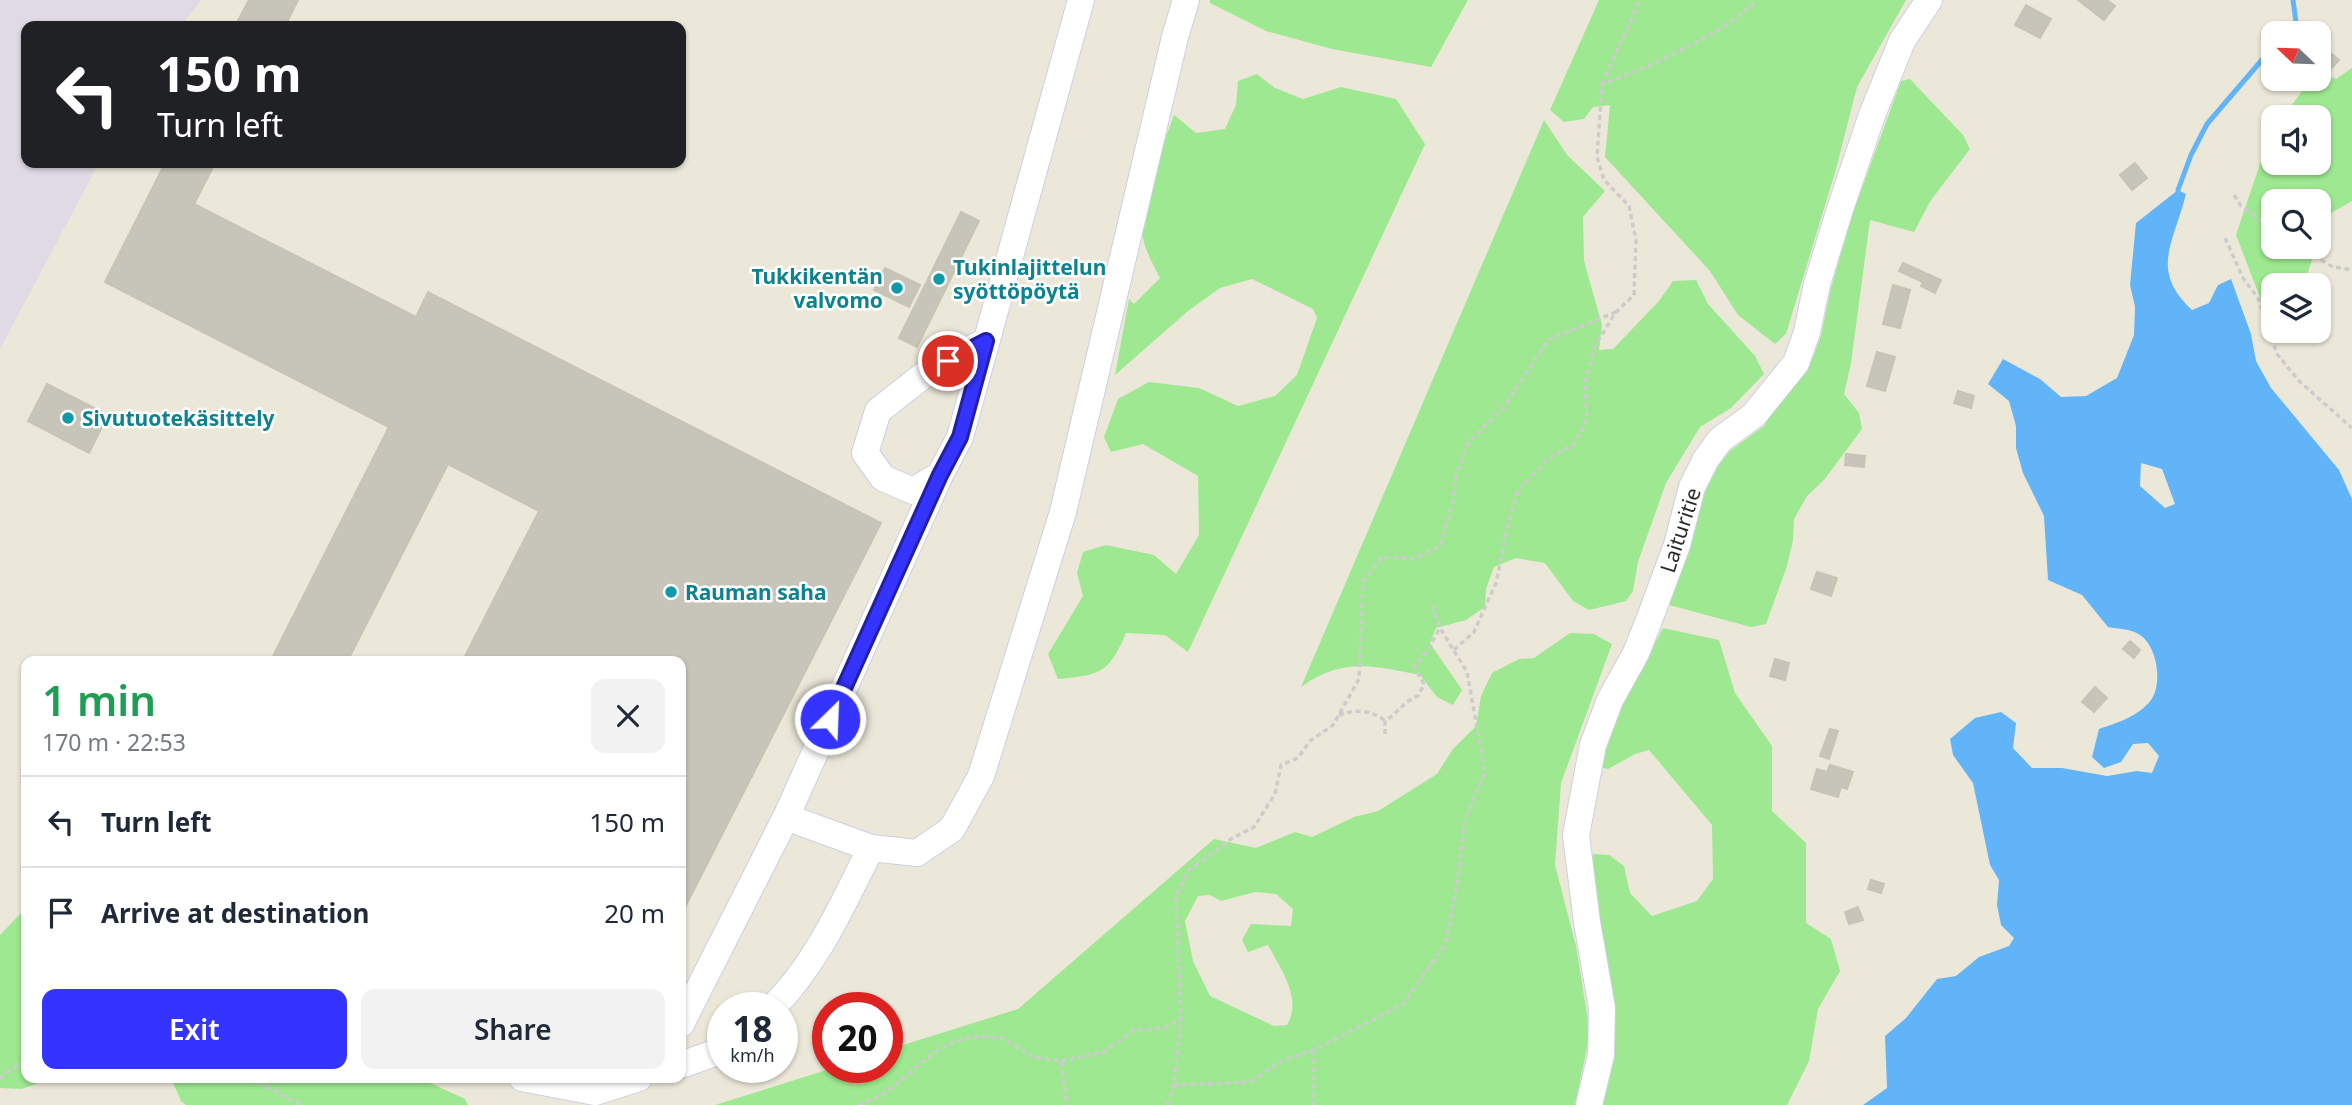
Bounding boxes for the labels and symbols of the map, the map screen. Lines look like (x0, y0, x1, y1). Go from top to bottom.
north arrow (2261, 21, 2331, 91)
place label: Tukinlajittelun syöttöpöytä (953, 253, 1106, 305)
place label: Tukkikentän valvomo (751, 262, 883, 314)
marker: Tukinlajittelun syöttöpöytä (931, 271, 947, 287)
marker: Tukkikentän valvomo (889, 280, 905, 296)
pin (918, 331, 978, 391)
place label: Sivutuotekäsittely (82, 404, 274, 432)
marker: Sivutuotekäsittely (60, 410, 76, 426)
street label: Laituritie (1653, 484, 1707, 576)
place label: Rauman saha (685, 578, 827, 606)
marker: Rauman saha (663, 584, 679, 600)
position arrow (793, 682, 867, 756)
speed limit sign: 20 (812, 992, 903, 1083)

